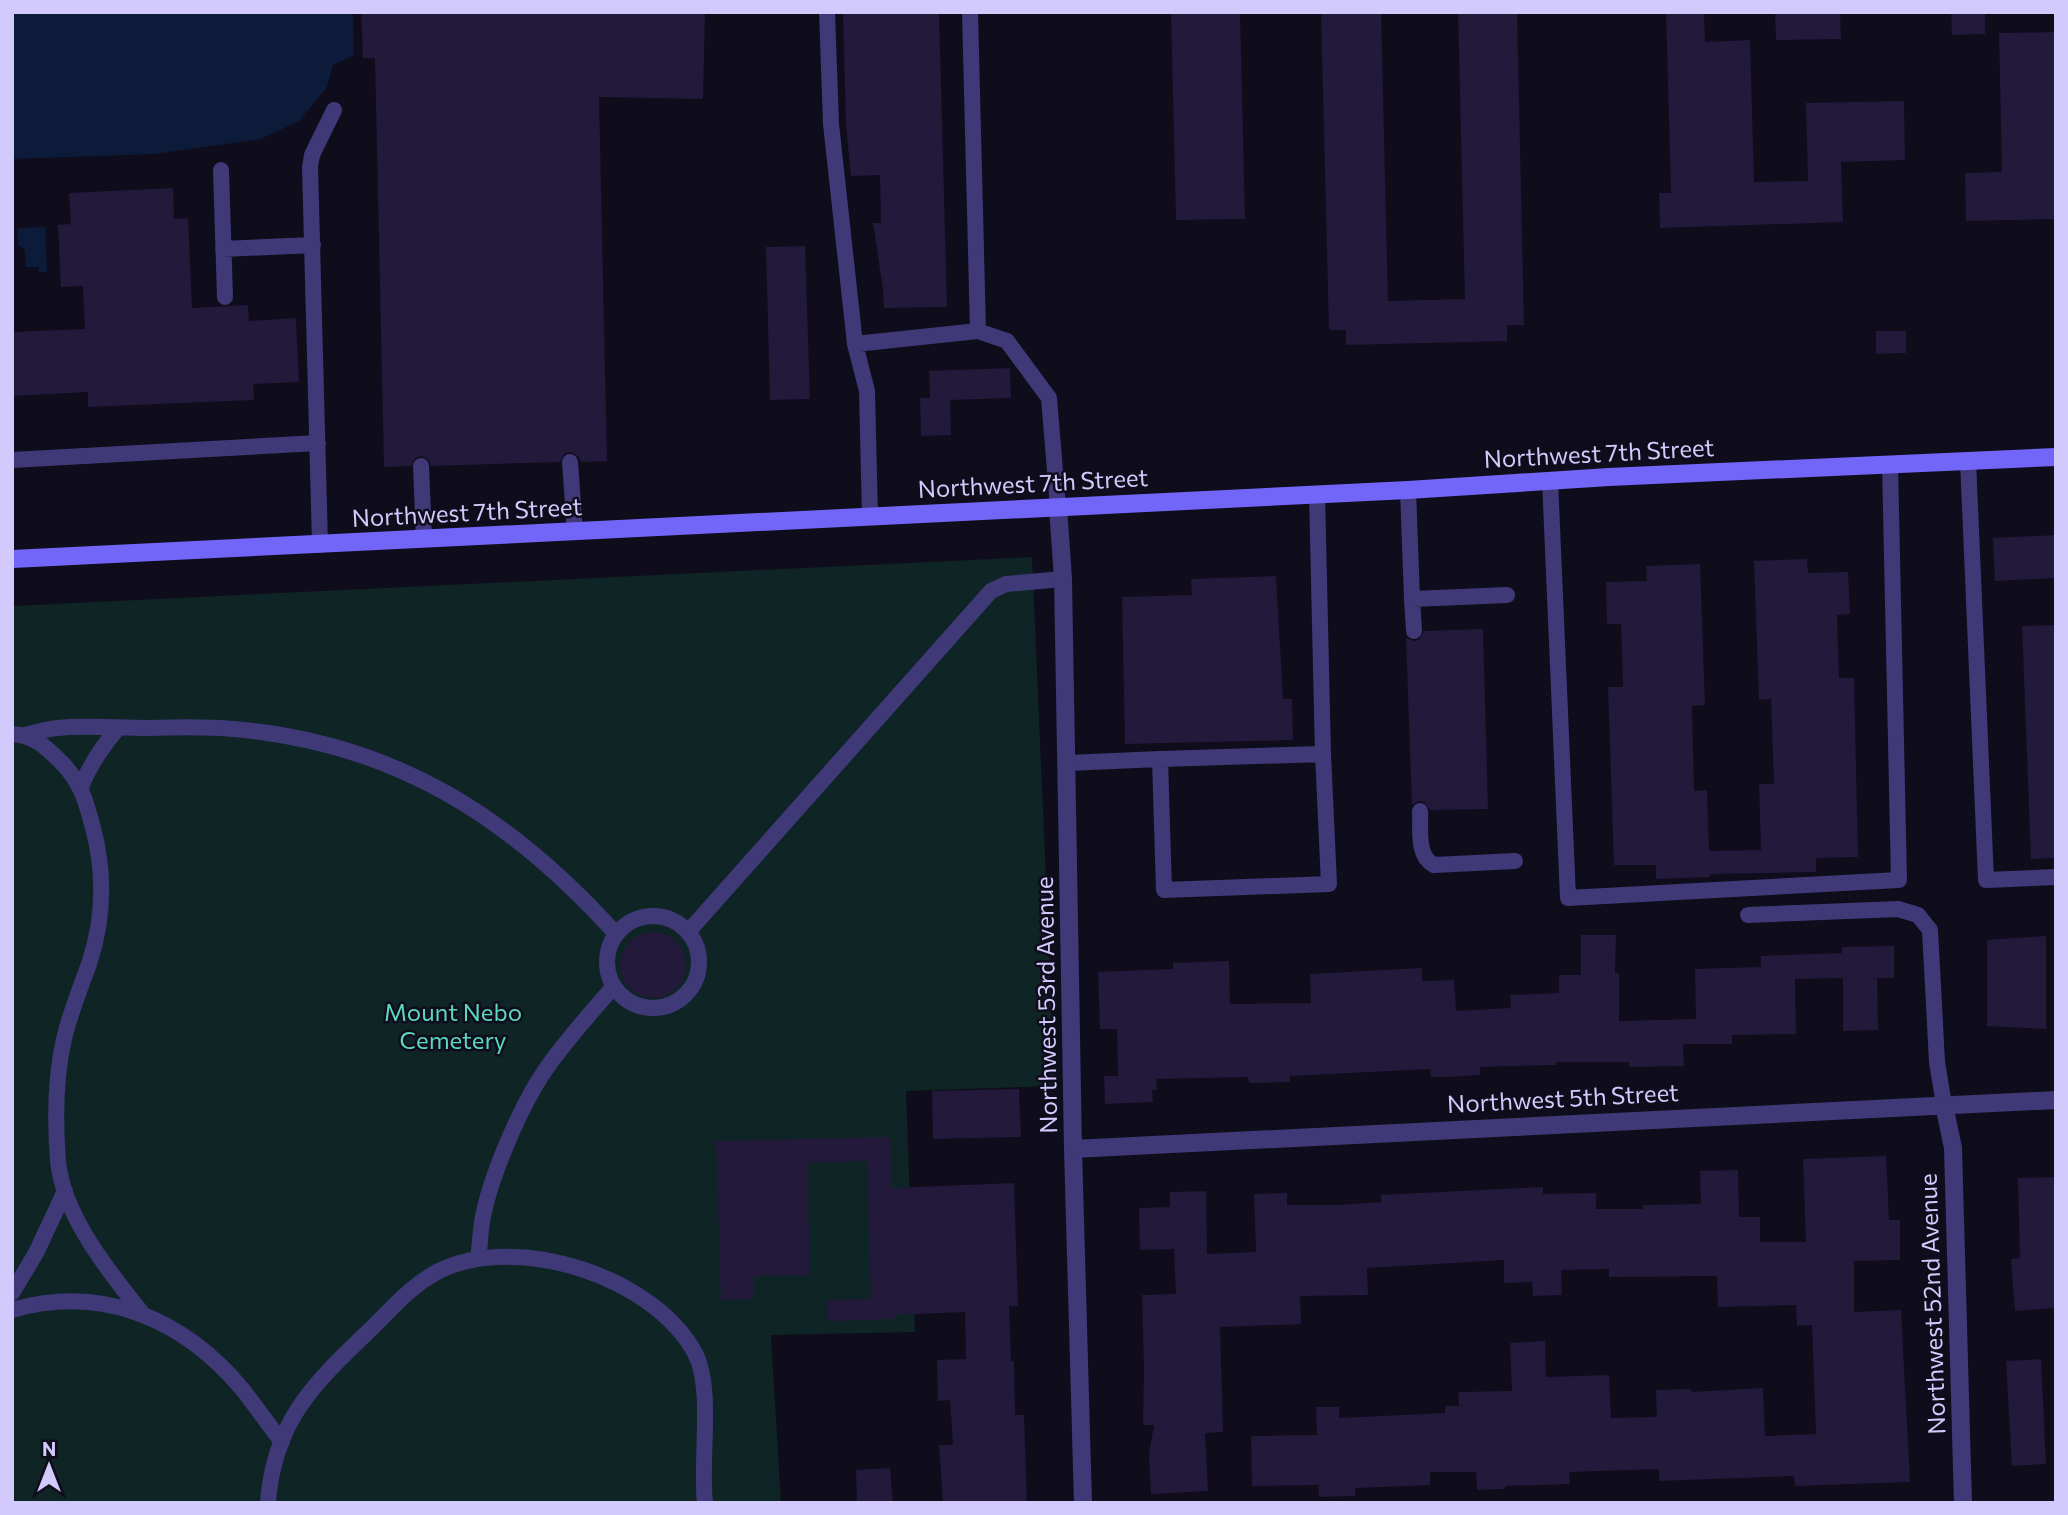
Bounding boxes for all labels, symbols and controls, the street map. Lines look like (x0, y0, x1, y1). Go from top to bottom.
street label: Northwest 7th Street (1483, 432, 1715, 473)
street label: Northwest 7th Street (917, 462, 1149, 503)
street label: Northwest 7th Street (351, 491, 583, 532)
street label: Northwest 53rd Avenue (1029, 876, 1062, 1134)
park label: Mount Nebo Cemetery (384, 997, 522, 1054)
street label: Northwest 5th Street (1446, 1077, 1680, 1118)
street label: Northwest 52nd Avenue (1912, 1173, 1951, 1435)
north arrow (14, 1431, 84, 1501)
text: N (42, 1437, 56, 1460)

